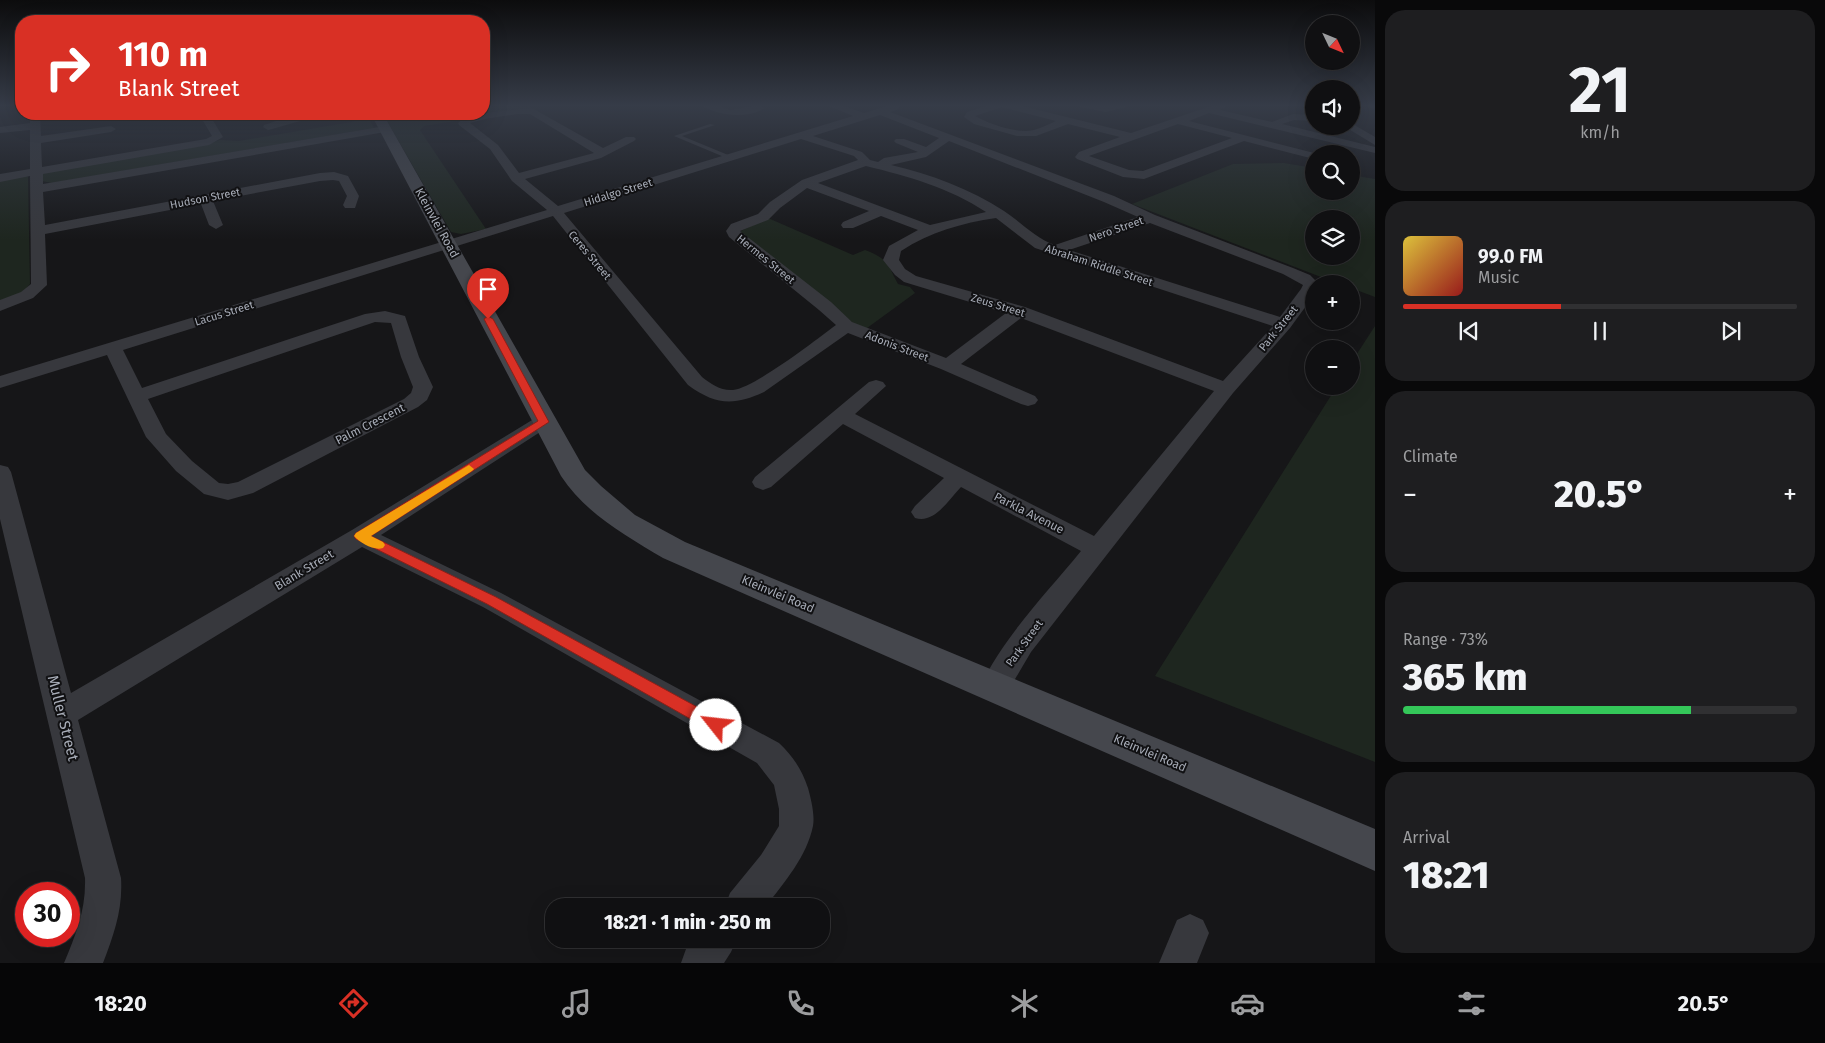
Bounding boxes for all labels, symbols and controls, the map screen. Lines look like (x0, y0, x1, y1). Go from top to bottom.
north arrow (1305, 15, 1360, 70)
map controls (1305, 15, 1360, 395)
text: 110 m (118, 33, 208, 75)
icon: right (35, 35, 100, 100)
text: 21 (1569, 51, 1631, 129)
text: Blank Street (118, 75, 239, 102)
button: sound (1305, 80, 1360, 135)
text: km/h (1580, 123, 1620, 142)
button: search (1305, 145, 1360, 200)
street label: Hidalgo Street (582, 176, 654, 209)
street label: Hudson Street (169, 185, 241, 212)
street label: Kleinvlei Road (412, 186, 462, 260)
button: layers (1305, 210, 1360, 265)
street label: Nero Street (1087, 214, 1145, 245)
street label: Ceres Street (565, 228, 614, 282)
street label: Hermes Street (734, 232, 797, 287)
street label: Abraham Riddle Street (1043, 242, 1154, 289)
text: 99.0 FM (1478, 245, 1543, 268)
pin (467, 268, 509, 319)
text: Music (1478, 268, 1519, 287)
icon: arrive (474, 275, 502, 303)
button: + (1305, 275, 1360, 330)
street label: Zeus Street (969, 291, 1026, 320)
street label: Lacus Street (193, 298, 255, 329)
street label: Park Street (1256, 303, 1301, 354)
icon: previous (1455, 317, 1483, 345)
icon: pause (1586, 317, 1614, 345)
icon: next (1717, 317, 1745, 345)
street label: Adonis Street (863, 328, 930, 365)
button: − (1305, 340, 1360, 395)
street label: Palm Crescent (333, 400, 408, 448)
text: Climate (1403, 447, 1458, 466)
text: 20.5° (1554, 471, 1646, 517)
text: − (1403, 478, 1417, 511)
text: + (1783, 478, 1797, 511)
street label: Parkla Avenue (992, 489, 1066, 537)
street label: Blank Street (272, 547, 337, 593)
street label: Kleinvlei Road (740, 572, 816, 616)
street label: Park Street (1003, 617, 1046, 669)
text: Range · 73% (1403, 630, 1488, 649)
text: 365 km (1403, 654, 1527, 700)
street label: Muller Street (44, 673, 82, 763)
position arrow (689, 698, 741, 750)
street label: Kleinvlei Road (1112, 731, 1188, 775)
text: Arrival (1403, 828, 1450, 847)
text: 18:21 (1403, 852, 1490, 898)
speed limit sign: 30 (15, 882, 80, 947)
text: 18:21 · 1 min · 250 m (604, 911, 771, 934)
icon: directions (336, 986, 371, 1021)
icon: music (559, 986, 594, 1021)
icon: phone (783, 986, 818, 1021)
icon: climate (1007, 986, 1042, 1021)
icon: car (1230, 986, 1265, 1021)
icon: filters (1454, 986, 1489, 1021)
text: 18:20 (94, 990, 147, 1017)
text: 20.5° (1678, 990, 1731, 1017)

